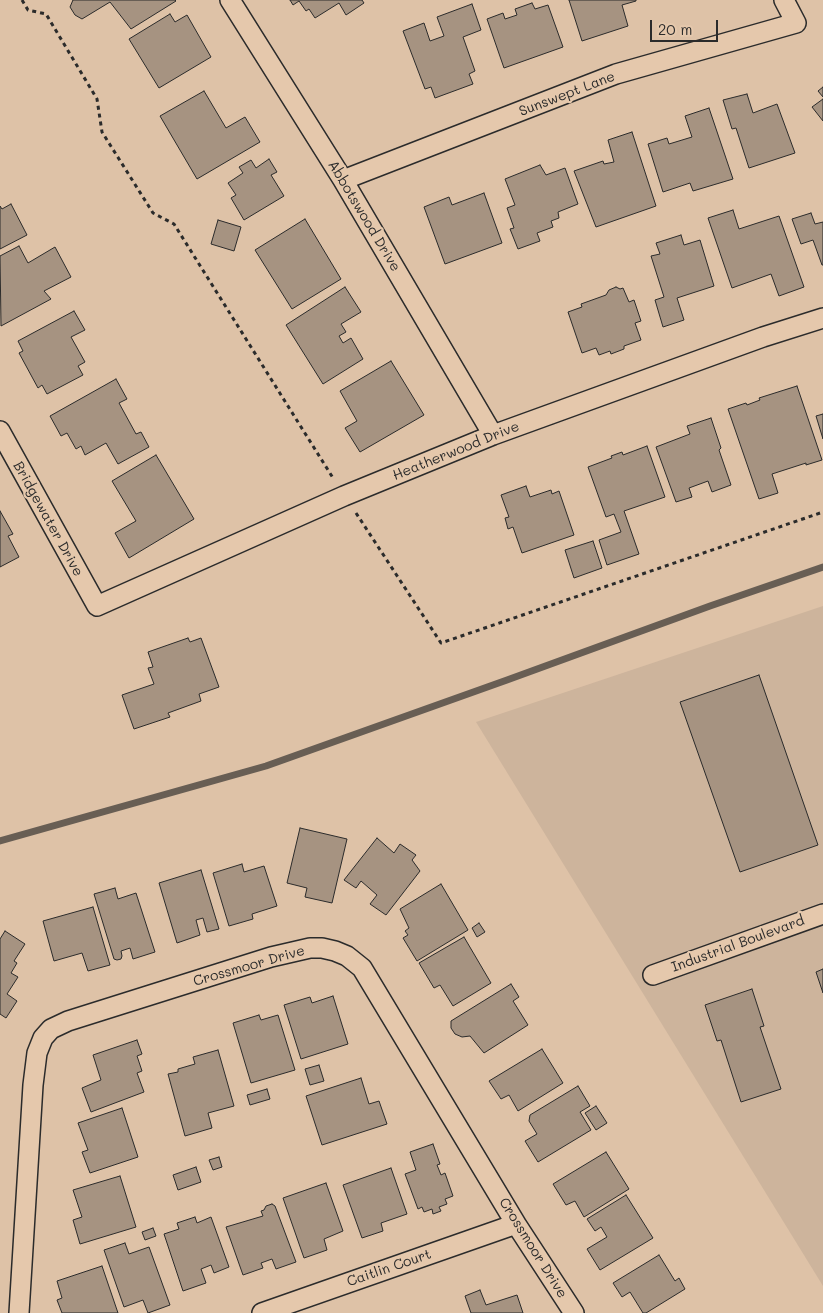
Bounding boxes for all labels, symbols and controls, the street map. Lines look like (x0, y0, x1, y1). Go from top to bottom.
scale bar (653, 10, 720, 42)
text: 20 m (658, 19, 692, 39)
street label: Sunswept Lane (517, 68, 617, 120)
street label: Abbotswood Drive (324, 157, 404, 275)
street label: Heatherwood Drive (390, 418, 522, 484)
street label: Bridgewater Drive (9, 459, 87, 579)
street label: Industrial Boulevard (669, 912, 807, 976)
street label: Crossmoor Drive (191, 942, 307, 990)
street label: Crossmoor Drive (495, 1195, 571, 1301)
street label: Caitlin Court (345, 1246, 433, 1290)

